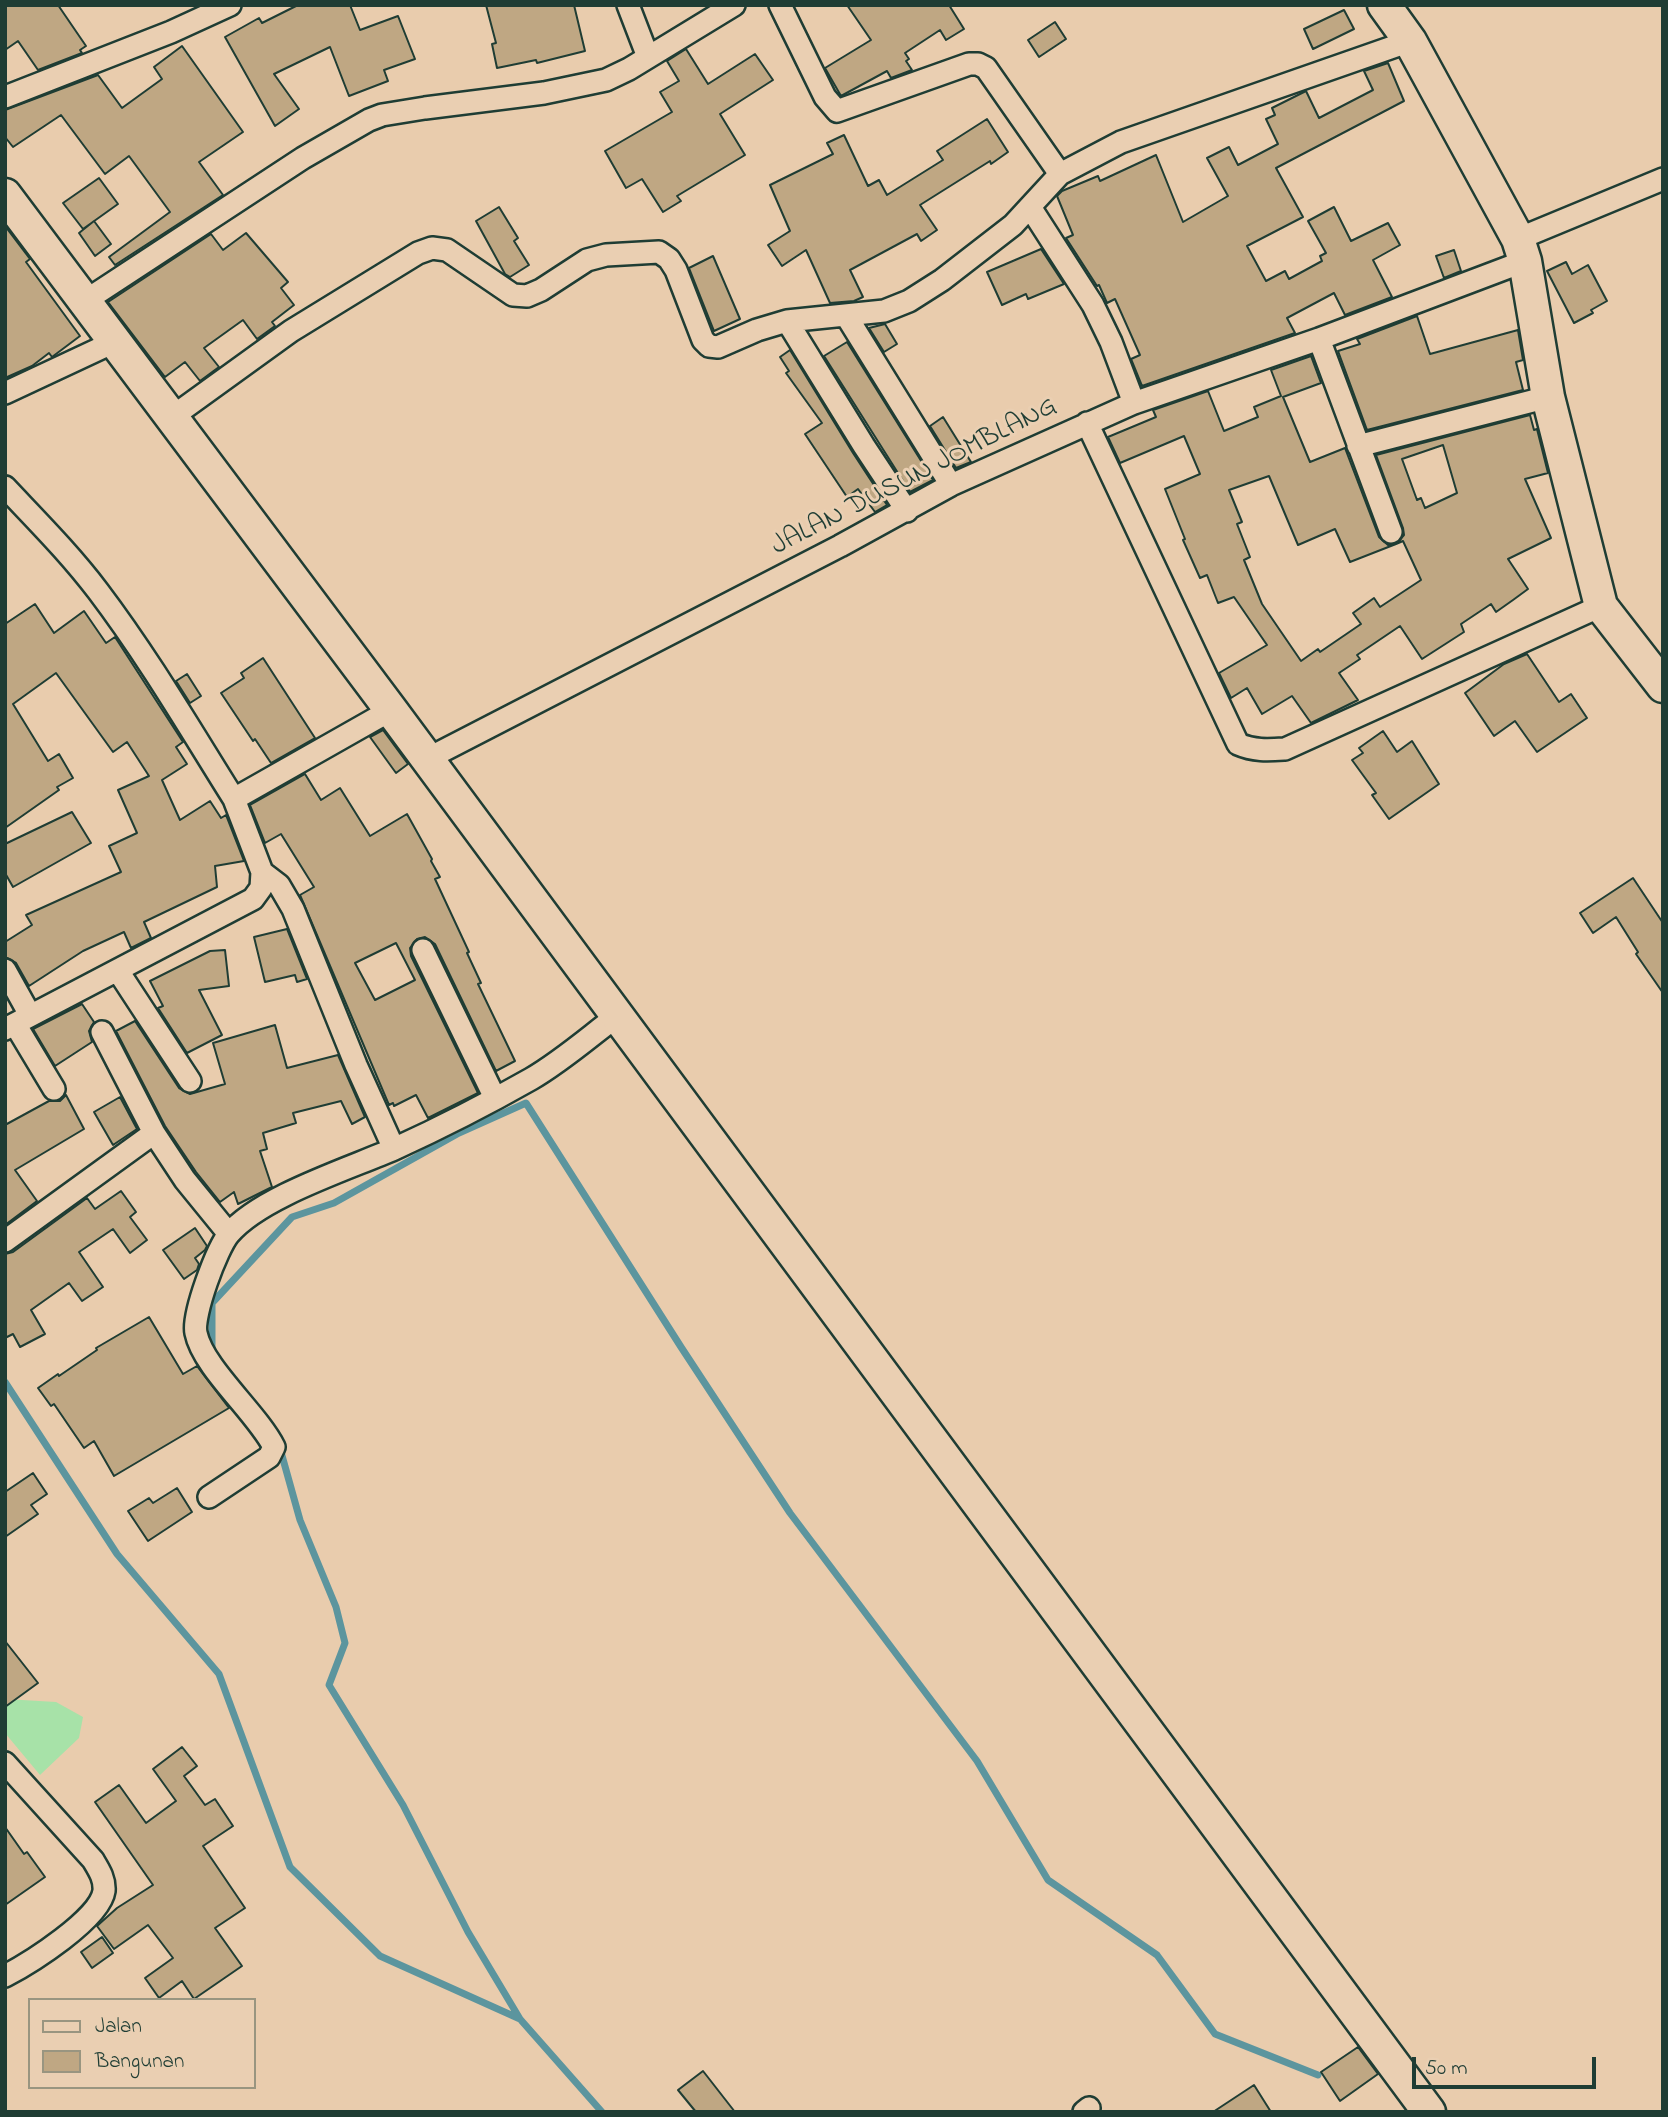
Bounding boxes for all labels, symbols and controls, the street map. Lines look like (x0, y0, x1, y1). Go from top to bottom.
street label: JALAN DUSUN JOMBLANG (767, 391, 1063, 565)
legend (28, 1998, 256, 2089)
text: Jalan (95, 2012, 142, 2042)
scale bar (1416, 2044, 1600, 2088)
text: Bangunan (95, 2047, 184, 2077)
text: 50 m (1425, 2054, 1468, 2084)

